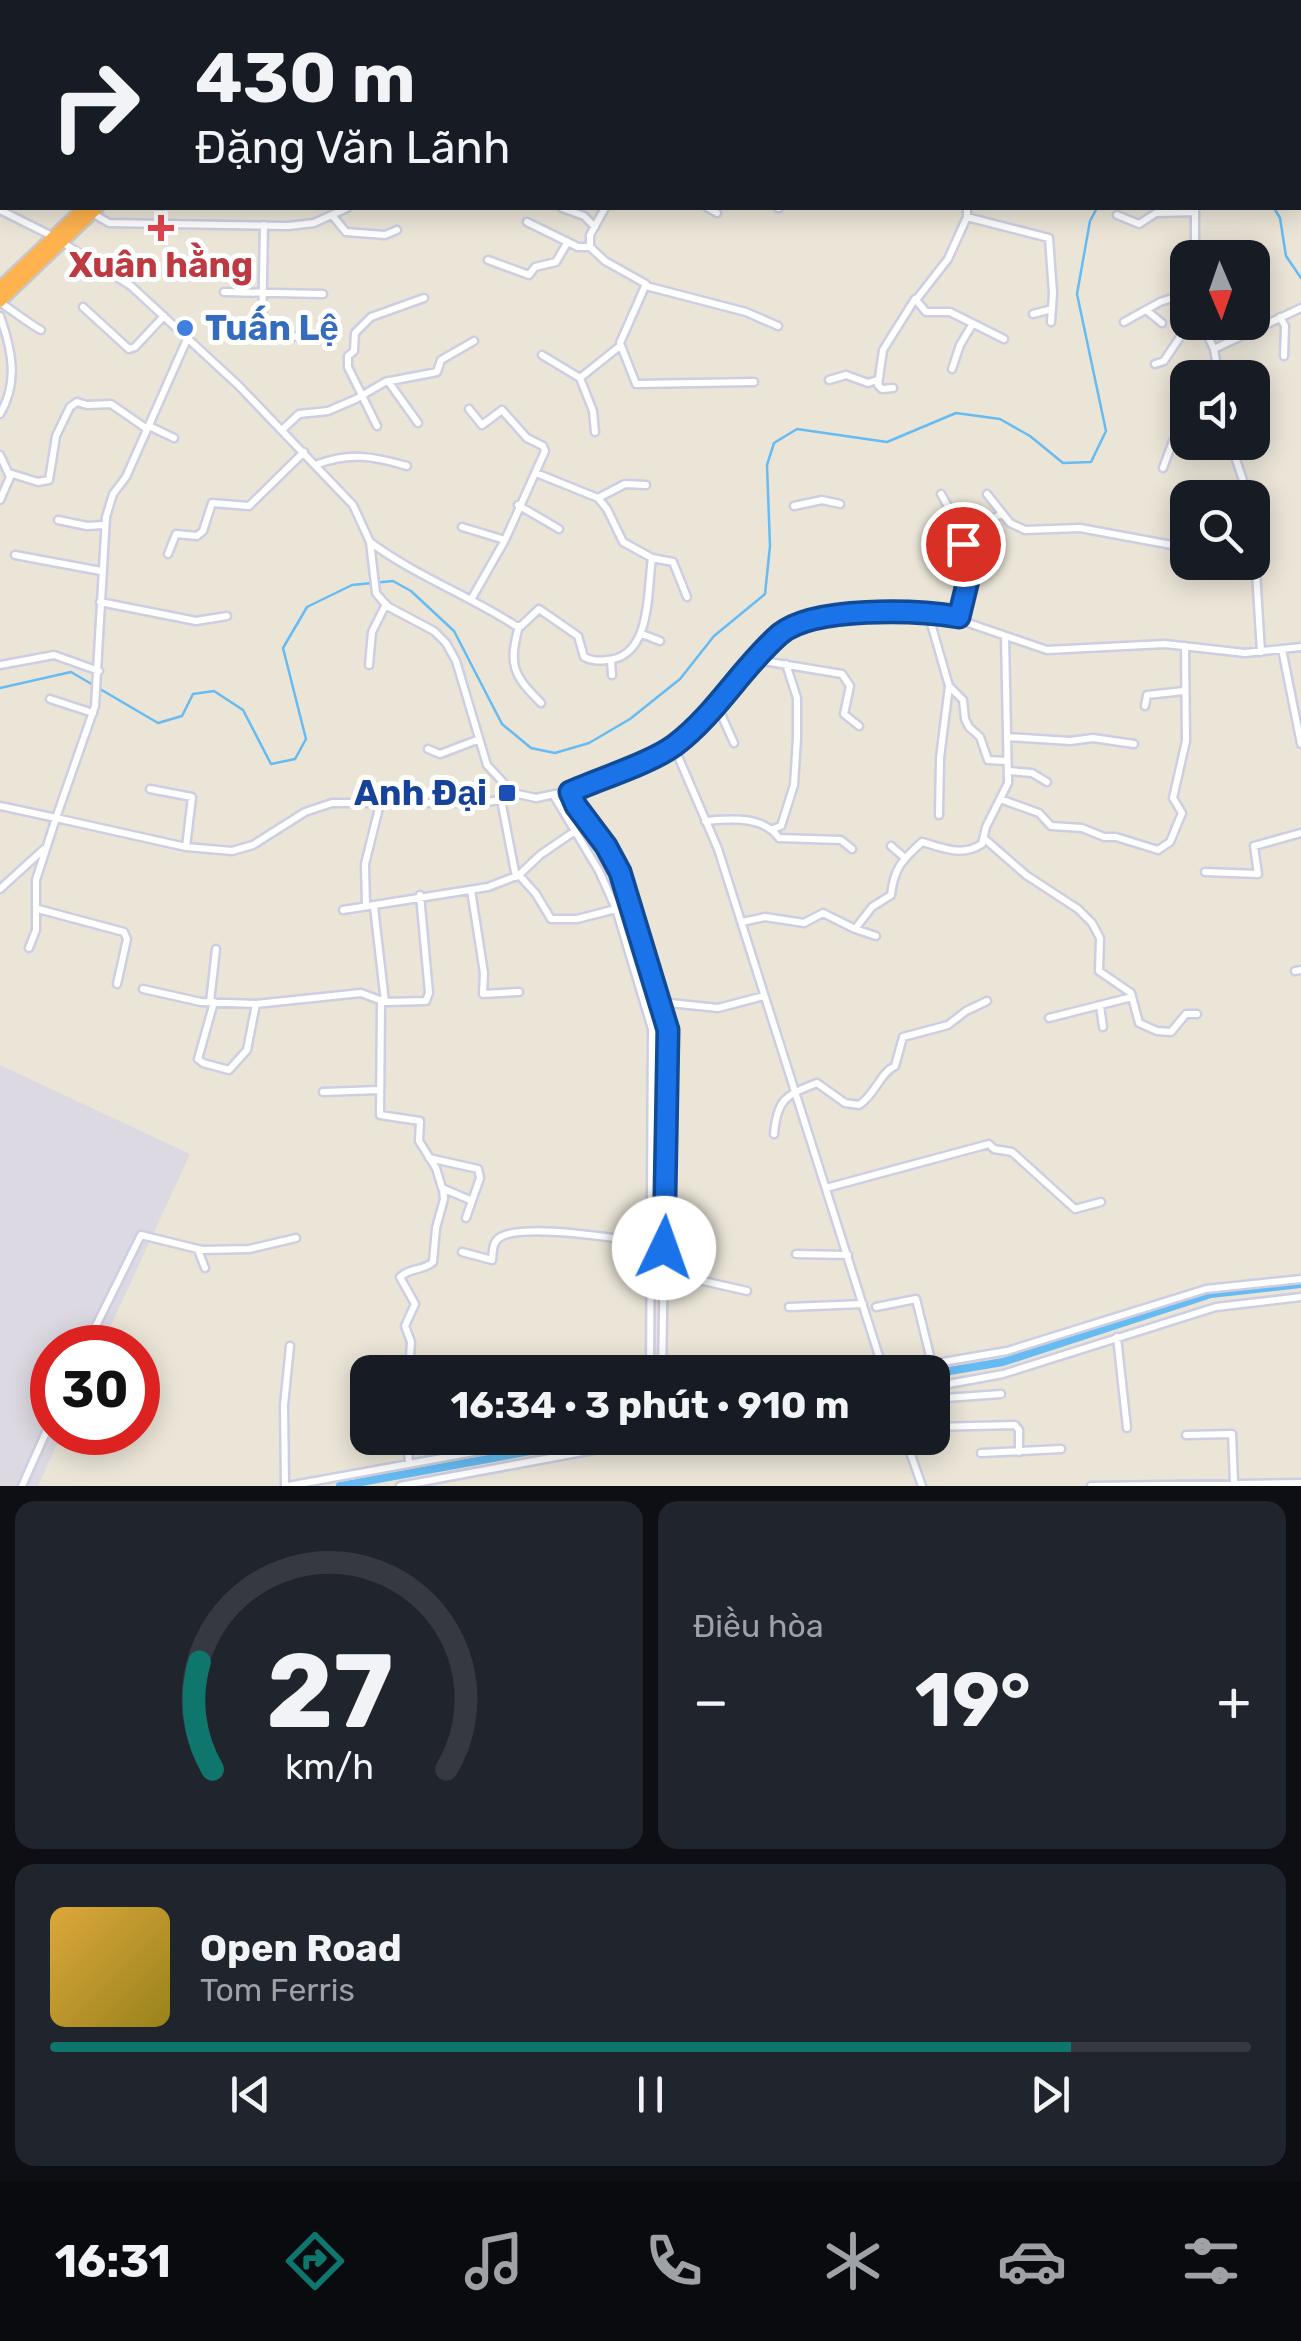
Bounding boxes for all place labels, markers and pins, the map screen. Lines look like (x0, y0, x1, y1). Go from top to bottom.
marker: Xuân hằng (150, 217, 172, 239)
place label: Xuân hằng (69, 242, 253, 286)
place label: Tuấn Lệ (205, 305, 339, 349)
marker: Tuấn Lệ (174, 317, 196, 339)
pin (921, 502, 1006, 587)
place label: Anh Đại (354, 772, 487, 814)
marker: Anh Đại (496, 782, 518, 804)

